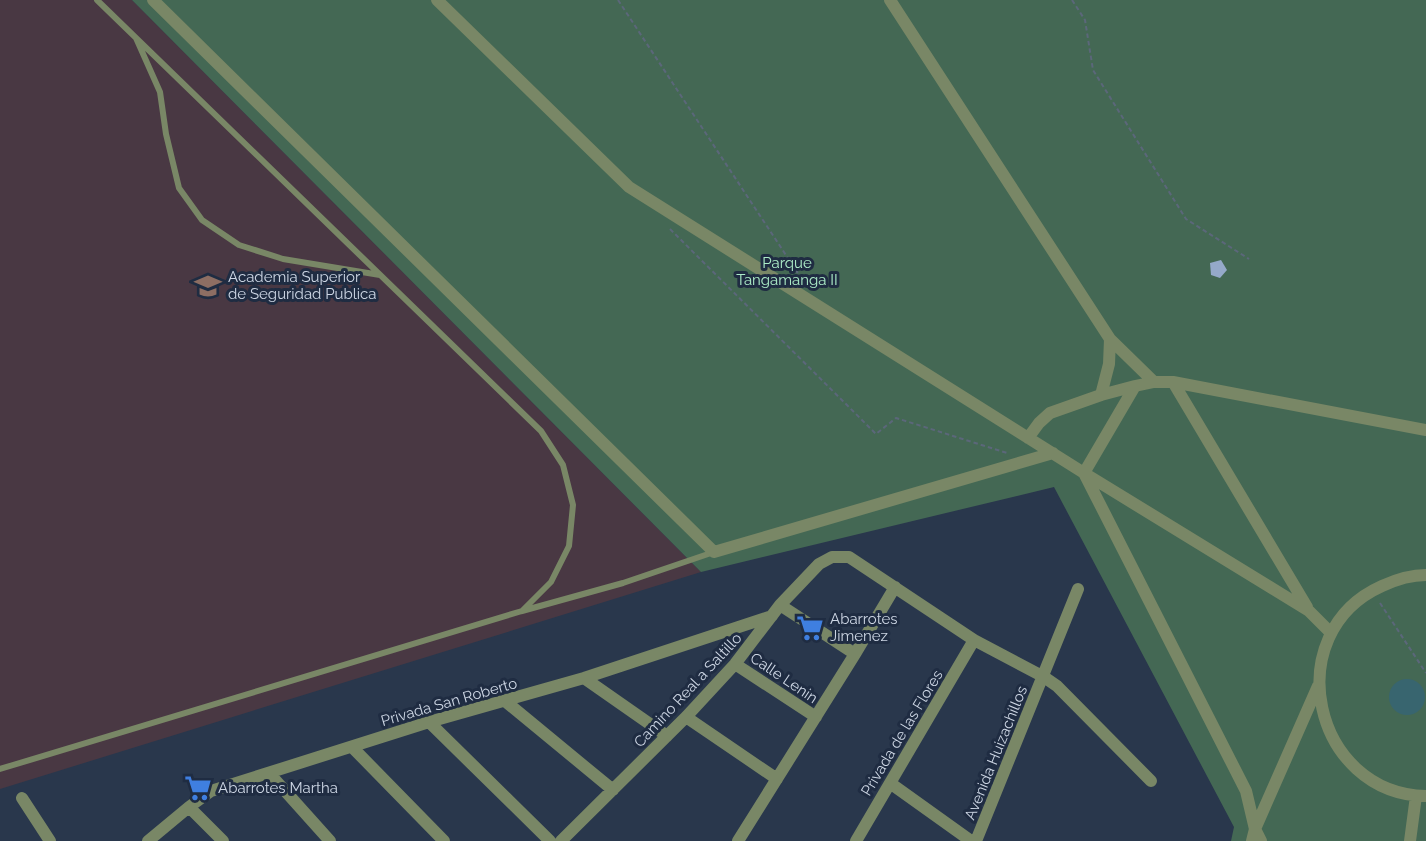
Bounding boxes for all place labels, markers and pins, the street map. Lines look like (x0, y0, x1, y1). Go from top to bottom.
place label: Academia Superior de Seguridad Publica (228, 268, 377, 303)
school or university icon: Academia Superior de Seguridad Publica (193, 271, 223, 301)
place label: Abarrotes Jimenez (830, 610, 898, 645)
supermarket icon: Abarrotes Jimenez (795, 613, 825, 643)
supermarket icon: Abarrotes Martha (183, 773, 213, 803)
place label: Abarrotes Martha (218, 779, 338, 797)

